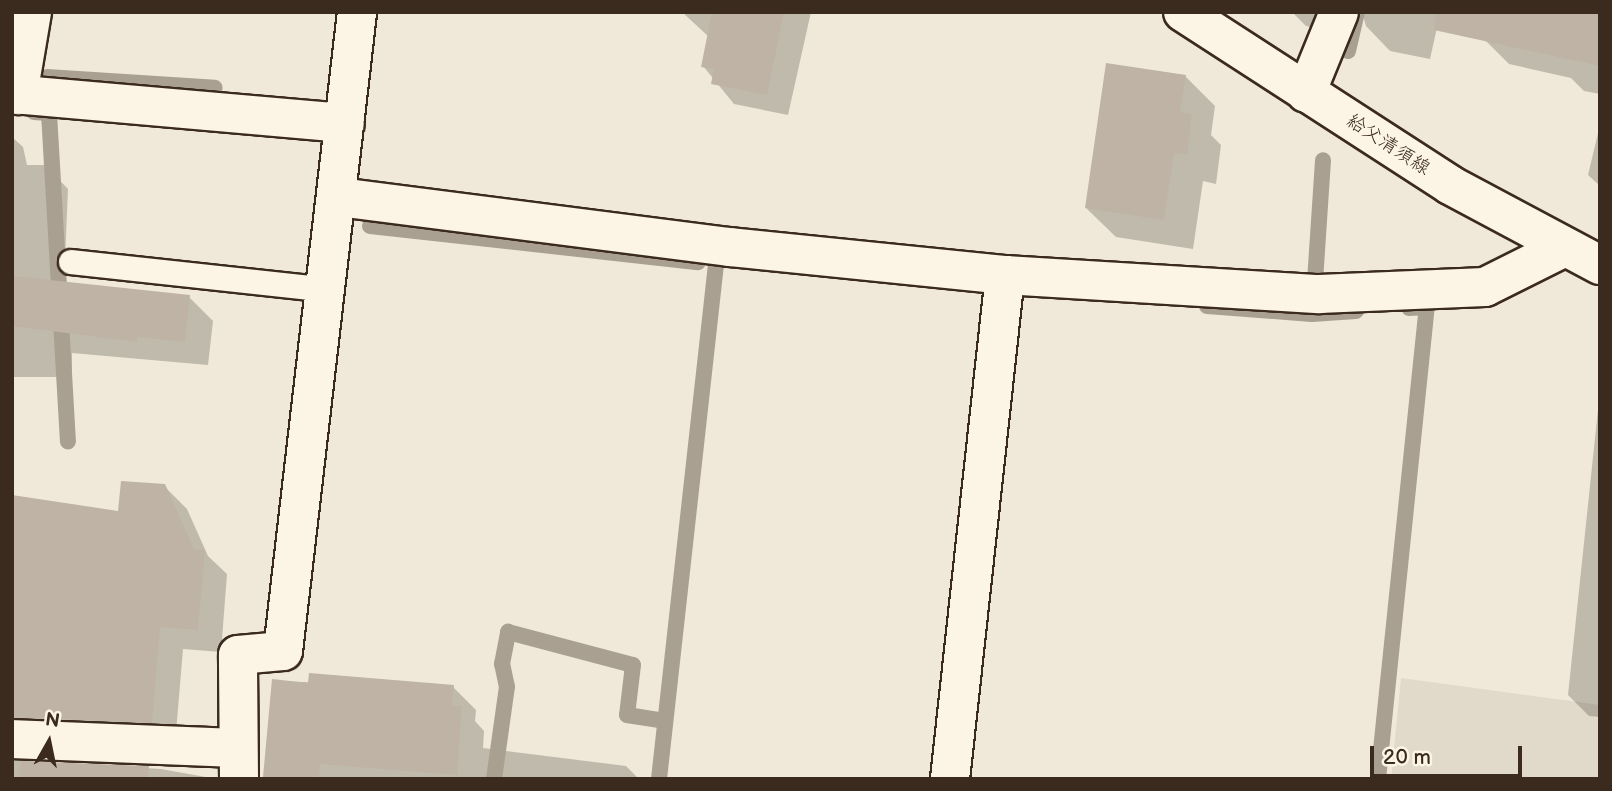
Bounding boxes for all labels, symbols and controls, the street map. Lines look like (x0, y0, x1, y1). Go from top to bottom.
street label: 給父清須線 (1342, 110, 1434, 180)
north arrow (14, 707, 84, 777)
text: N (44, 708, 61, 733)
scale bar (1374, 732, 1526, 776)
text: 20 m (1383, 745, 1431, 770)

